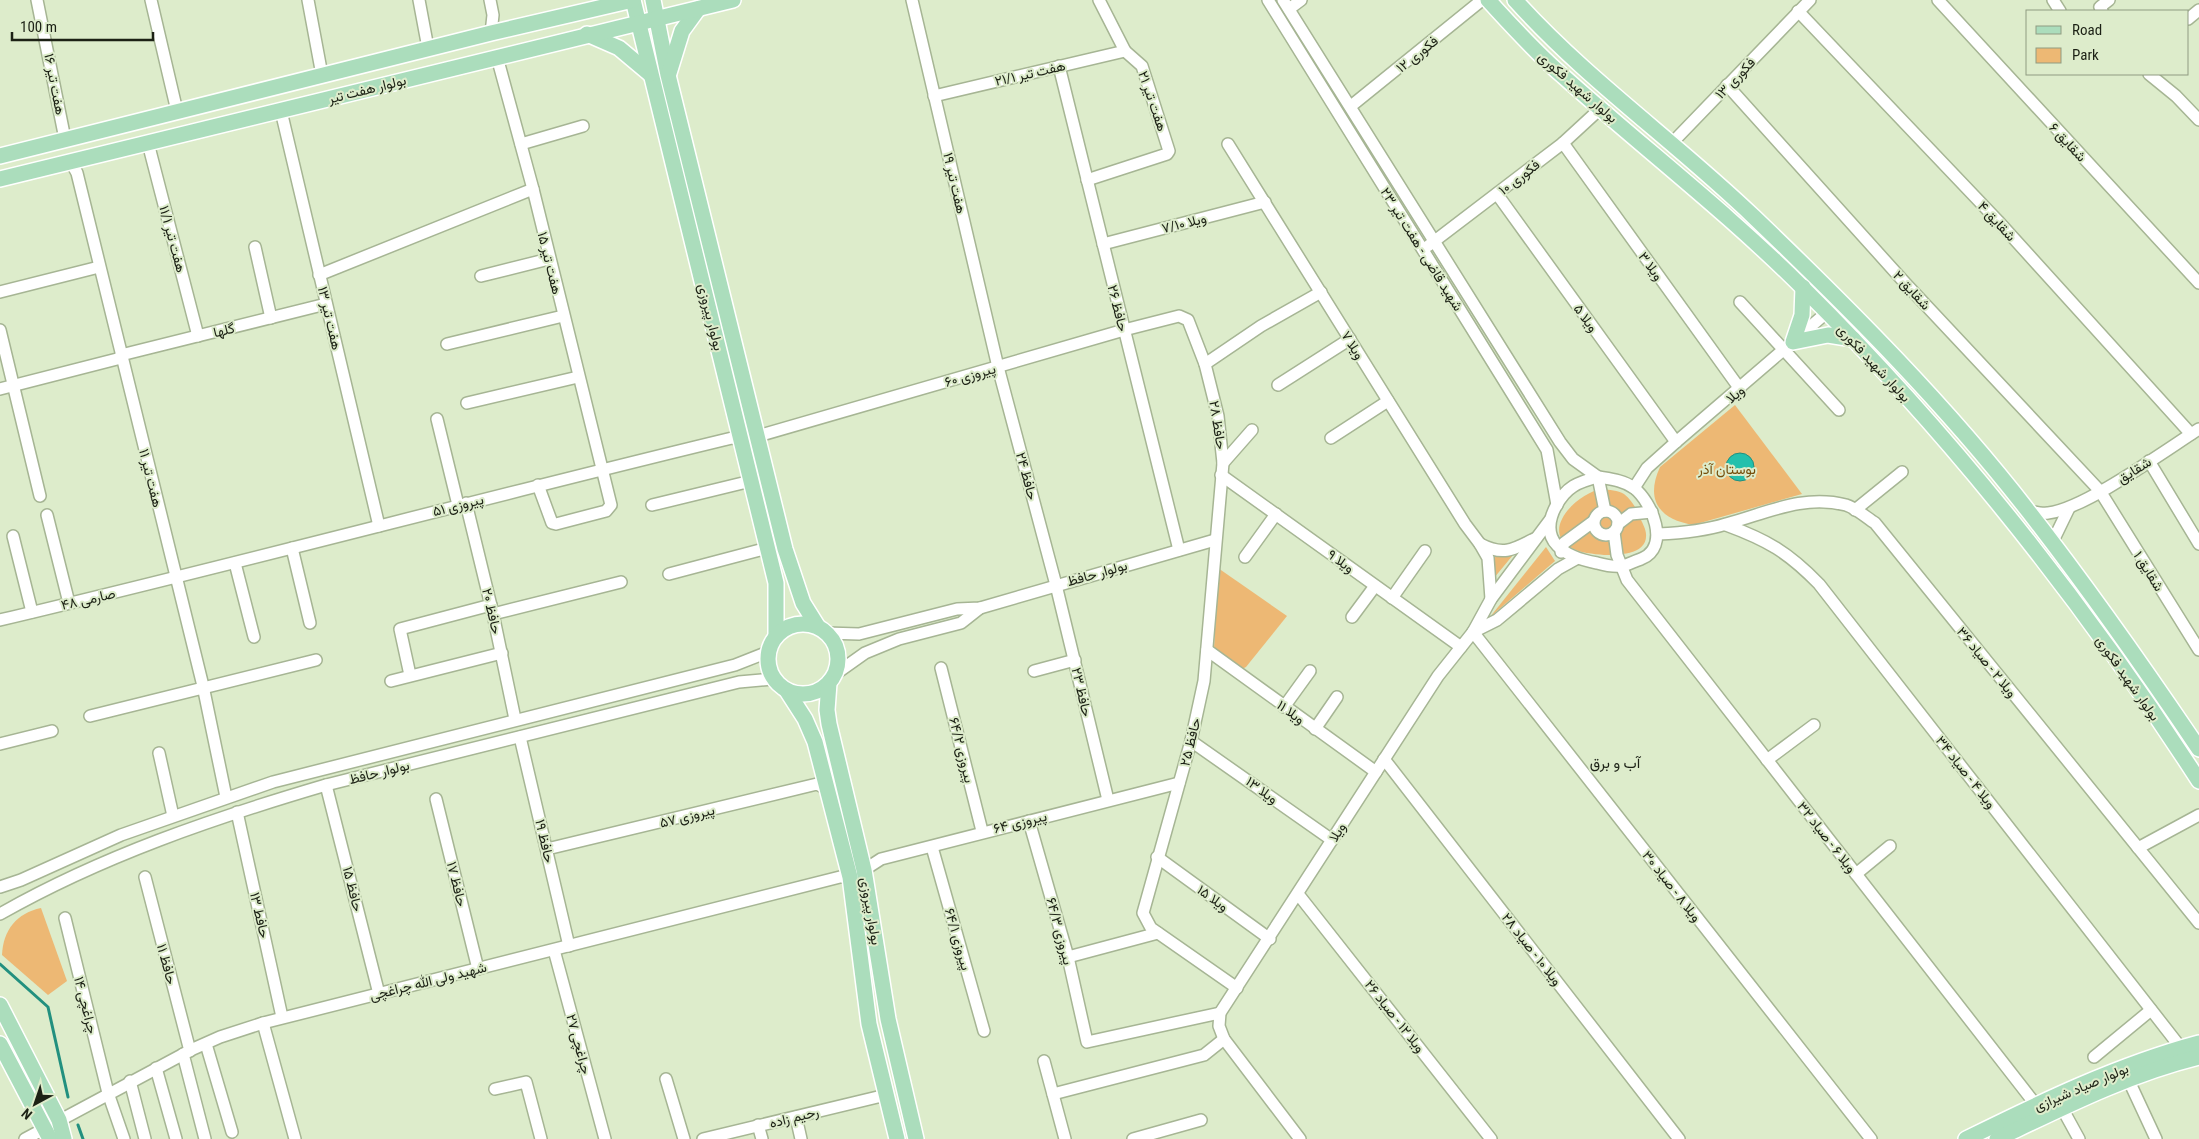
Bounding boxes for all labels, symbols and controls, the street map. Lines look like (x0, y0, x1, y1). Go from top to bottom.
scale bar (12, 10, 154, 42)
legend (2026, 10, 2189, 75)
text: 100 m (20, 18, 57, 36)
text: Road (2072, 21, 2102, 39)
street label: فکوری ۱۲ (1393, 32, 1442, 76)
text: Park (2072, 46, 2099, 64)
street label: بولوار شهید فکوری (1534, 48, 1621, 127)
street label: هفت تیر ۱۶ (40, 52, 69, 117)
street label: فکوری ۱۳ (1712, 54, 1759, 103)
street label: هفت تیر ۲۱/۱ (993, 57, 1067, 90)
street label: هفت تیر ۲۱ (1134, 69, 1171, 134)
street label: بولوار هفت تیر (325, 72, 408, 108)
street label: شقایق ۶ (2045, 119, 2090, 165)
street label: هفت تیر ۱۹ (939, 151, 970, 216)
street label: فکوری ۱۰ (1495, 156, 1543, 199)
street label: شهید قاضی - هفت تیر ۲۳ (1377, 184, 1467, 314)
street label: شقایق ۴ (1974, 198, 2019, 245)
street label: هفت تیر ۱۱/۱ (155, 204, 190, 275)
street label: ویلا ۷/۱۰ (1160, 210, 1208, 237)
street label: هفت تیر ۱۵ (534, 230, 566, 296)
street label: ویلا ۳ (1634, 249, 1667, 284)
street label: شقایق ۲ (1889, 267, 1934, 313)
street label: بولوار پیروزی (693, 282, 727, 353)
street label: حافظ ۲۶ (1104, 283, 1132, 333)
street label: هفت تیر ۱۳ (314, 285, 345, 352)
street label: ویلا ۵ (1570, 301, 1601, 336)
street label: گلها (212, 320, 237, 341)
street label: بولوار شهید فکوری (1833, 321, 1914, 406)
street label: ویلا ۷ (1337, 328, 1368, 363)
street label: پیروزی ۶۰ (943, 360, 998, 392)
street label: ویلا (1723, 382, 1748, 407)
street label: حافظ ۲۸ (1206, 400, 1230, 450)
street label: هفت تیر ۱۱ (135, 447, 166, 509)
street label: حافظ ۲۴ (1013, 450, 1041, 502)
street label: شقایق (2114, 453, 2154, 487)
park label: بوستان آذر (1697, 461, 1756, 478)
street label: پیروزی ۵۱ (431, 491, 486, 521)
street label: ویلا ۹ (1324, 546, 1357, 577)
street label: شقایق ۱ (2130, 548, 2167, 594)
street label: بولوار حافظ (1065, 557, 1129, 590)
street label: صارمی ۴۸ (59, 585, 117, 614)
street label: حافظ ۲۰ (479, 587, 505, 635)
street label: ویلا ۲ - صیاد ۳۶ (1953, 624, 2020, 701)
street label: بولوار شهید فکوری (2092, 632, 2163, 724)
street label: حافظ ۲۳ (1069, 666, 1095, 718)
street label: ویلا ۱۱ (1273, 697, 1308, 728)
street label: پیروزی ۶۴/۲ (944, 716, 978, 785)
street label: حافظ ۲۵ (1176, 716, 1204, 768)
street label: ویلا ۴ - صیاد ۳۴ (1932, 733, 1999, 812)
district label: آب و برق (1590, 754, 1642, 772)
street label: بولوار حافظ (347, 757, 411, 788)
street label: ویلا ۱۳ (1242, 773, 1281, 808)
street label: ویلا ۶ - صیاد ۳۲ (1793, 798, 1860, 876)
street label: پیروزی ۵۷ (658, 801, 717, 833)
street label: پیروزی ۶۴ (992, 808, 1049, 838)
street label: حافظ ۱۹ (532, 818, 558, 864)
street label: ویلا (1325, 820, 1350, 845)
street label: ویلا ۸ - صیاد ۳۰ (1638, 847, 1705, 925)
street label: حافظ ۱۷ (444, 860, 470, 908)
street label: حافظ ۱۵ (340, 865, 366, 913)
street label: بولوار پیروزی (855, 876, 885, 946)
street label: ویلا ۱۵ (1194, 881, 1232, 915)
street label: حافط ۱۳ (247, 890, 273, 940)
street label: پیروزی ۶۴/۳ (1041, 896, 1077, 967)
street label: پیروزی ۶۴/۱ (940, 906, 975, 973)
street label: ویلا ۱۰ - صیاد ۲۸ (1498, 909, 1565, 989)
street label: حافظ ۱۱ (154, 942, 180, 986)
street label: شهید ولی الله چراغچی (368, 959, 489, 1005)
street label: چراغچی ۱۴ (69, 975, 101, 1036)
street label: ویلا ۱۲ - صیاد ۲۶ (1361, 976, 1428, 1056)
street label: چراغچی ۲۷ (561, 1012, 595, 1076)
street label: بولوار صیاد شیرازی (2031, 1060, 2131, 1115)
north arrow (10, 1079, 60, 1129)
street label: رحیم زاده (768, 1103, 821, 1132)
text: N (18, 1105, 35, 1123)

